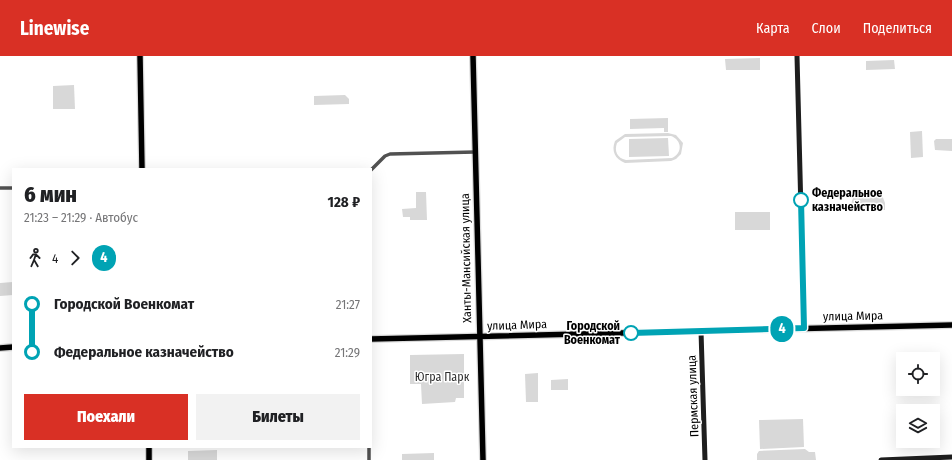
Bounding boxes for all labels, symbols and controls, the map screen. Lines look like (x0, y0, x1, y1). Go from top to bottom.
text: Linewise (20, 17, 89, 40)
text: Карта (756, 20, 790, 37)
text: Слои (812, 20, 841, 37)
text: Поделиться (863, 20, 932, 37)
text: 6 мин (24, 181, 77, 208)
place label: Федеральное казначейство (812, 186, 883, 214)
marker: Федеральное казначейство (793, 192, 809, 208)
text: 128 ₽ (328, 193, 360, 211)
street label: Ханты-Мансийская улица (458, 193, 474, 323)
text: 21:23 – 21:29 · Автобус (24, 210, 138, 225)
icon: walk (24, 247, 46, 269)
icon: forward (64, 247, 86, 269)
text: 4 (100, 249, 108, 266)
text: 4 (52, 251, 58, 266)
text: Городской Военкомат (54, 295, 194, 313)
text: 21:27 (336, 297, 360, 312)
street label: улица Мира (823, 308, 883, 324)
line badge: 4 (769, 316, 795, 342)
street label: улица Мира (487, 317, 547, 333)
place label: Городской Военкомат (564, 319, 621, 347)
text: 4 (778, 320, 786, 337)
marker: Городской Военкомат (623, 325, 639, 341)
text: Федеральное казначейство (54, 343, 234, 361)
text: 21:29 (335, 345, 360, 360)
map controls (896, 352, 940, 448)
button: locate (896, 352, 940, 396)
street label: Пермская улица (685, 355, 701, 437)
park label: Югра Парк (415, 370, 470, 384)
button: Поехали (24, 394, 188, 440)
button: Билеты (196, 394, 360, 440)
button: layers (896, 404, 940, 448)

